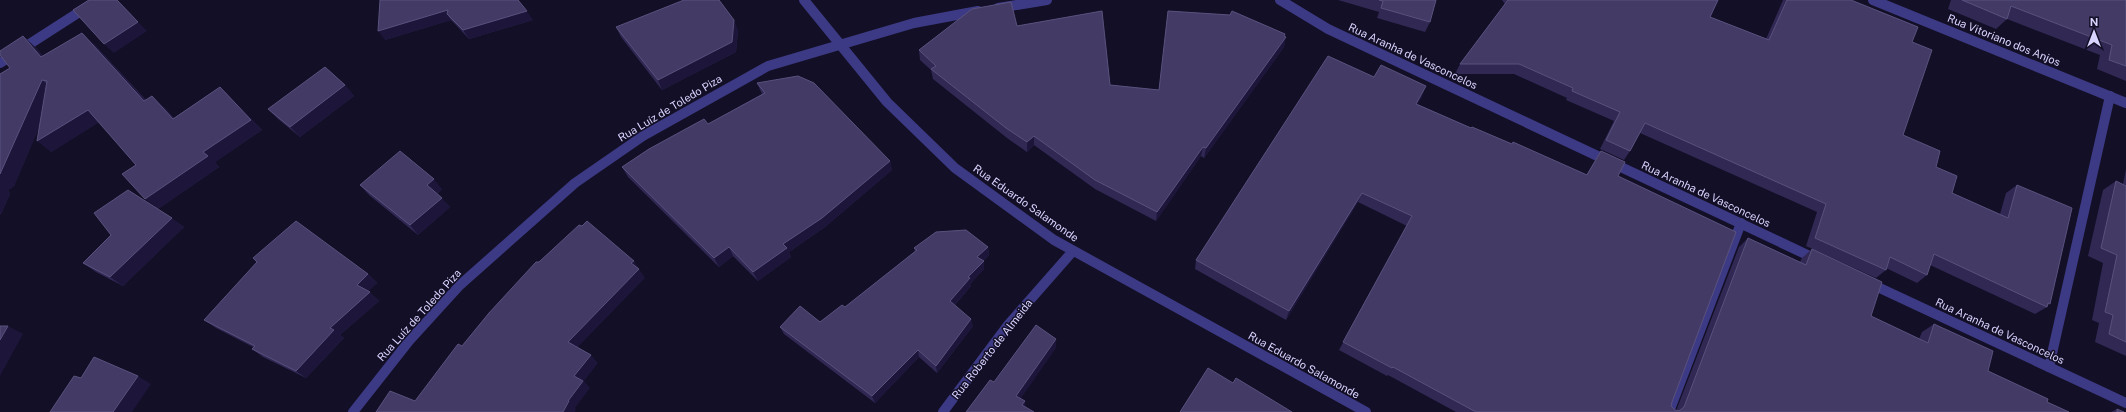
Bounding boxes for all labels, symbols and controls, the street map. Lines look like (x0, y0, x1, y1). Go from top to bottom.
street label: Rua Vitoriano dos Anjos (1946, 12, 2063, 68)
north arrow (2074, 12, 2114, 52)
text: N (2090, 16, 2098, 28)
street label: Rua Aranha de Vasconcelos (1347, 21, 1480, 91)
street label: Rua Luíz de Toledo Piza (616, 72, 724, 144)
street label: Rua Aranha de Vasconcelos (1640, 159, 1773, 229)
street label: Rua Eduardo Salamonde (971, 162, 1081, 244)
street label: Rua Luíz de Toledo Piza (375, 267, 463, 363)
street label: Rua Aranha de Vasconcelos (1934, 296, 2067, 366)
street label: Rua Roberto de Almeida (949, 297, 1035, 401)
street label: Rua Eduardo Salamonde (1246, 329, 1362, 401)

